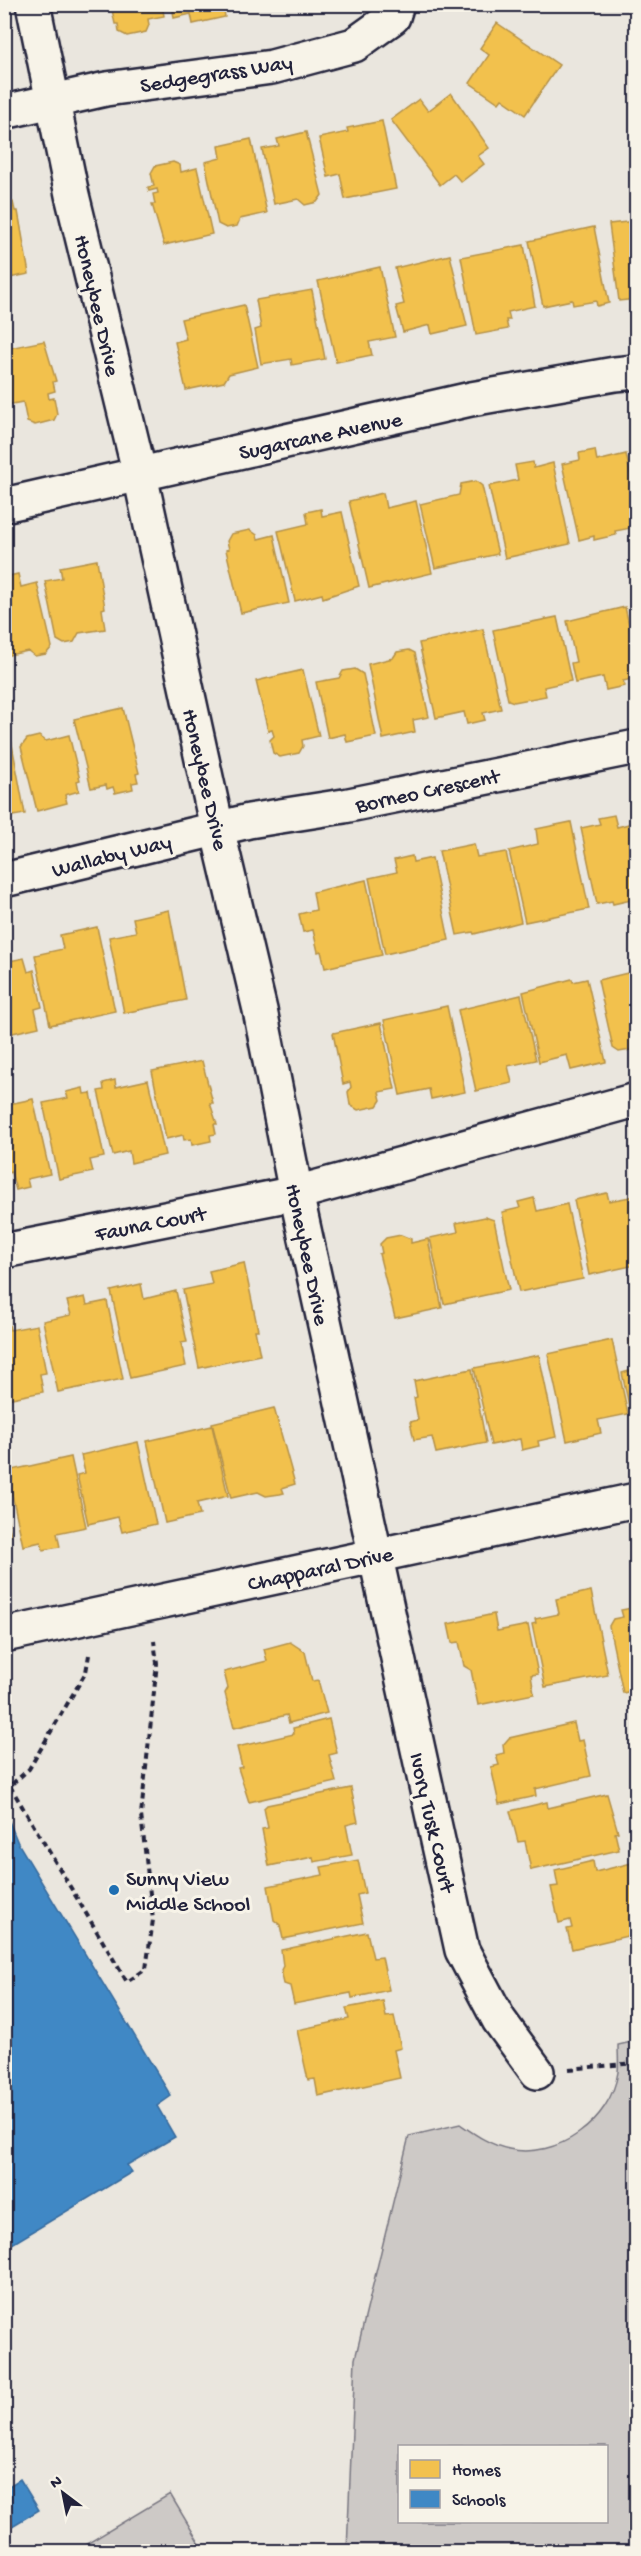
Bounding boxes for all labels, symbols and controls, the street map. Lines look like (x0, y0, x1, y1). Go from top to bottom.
street label: Sedgegrass Way (139, 51, 295, 101)
street label: Honeybee Drive (66, 233, 124, 380)
street label: Sugarcane Avenue (237, 408, 405, 468)
street label: Honeybee Drive (174, 707, 232, 854)
street label: Borneo Crescent (353, 765, 504, 821)
street label: Wallaby Way (50, 830, 175, 885)
street label: Honeybee Drive (277, 1182, 333, 1329)
street label: Fauna Court (92, 1202, 210, 1250)
street label: Chapparal Drive (246, 1543, 396, 1599)
street label: Ivory Tusk Court (401, 1751, 459, 1897)
place label: Sunny View Middle School (126, 1868, 251, 1919)
marker: Sunny View Middle School (107, 1883, 121, 1897)
legend (398, 2445, 608, 2523)
text: Homes (452, 2461, 502, 2482)
north arrow (33, 2463, 93, 2523)
text: N (47, 2472, 67, 2494)
text: Schools (452, 2491, 507, 2512)

